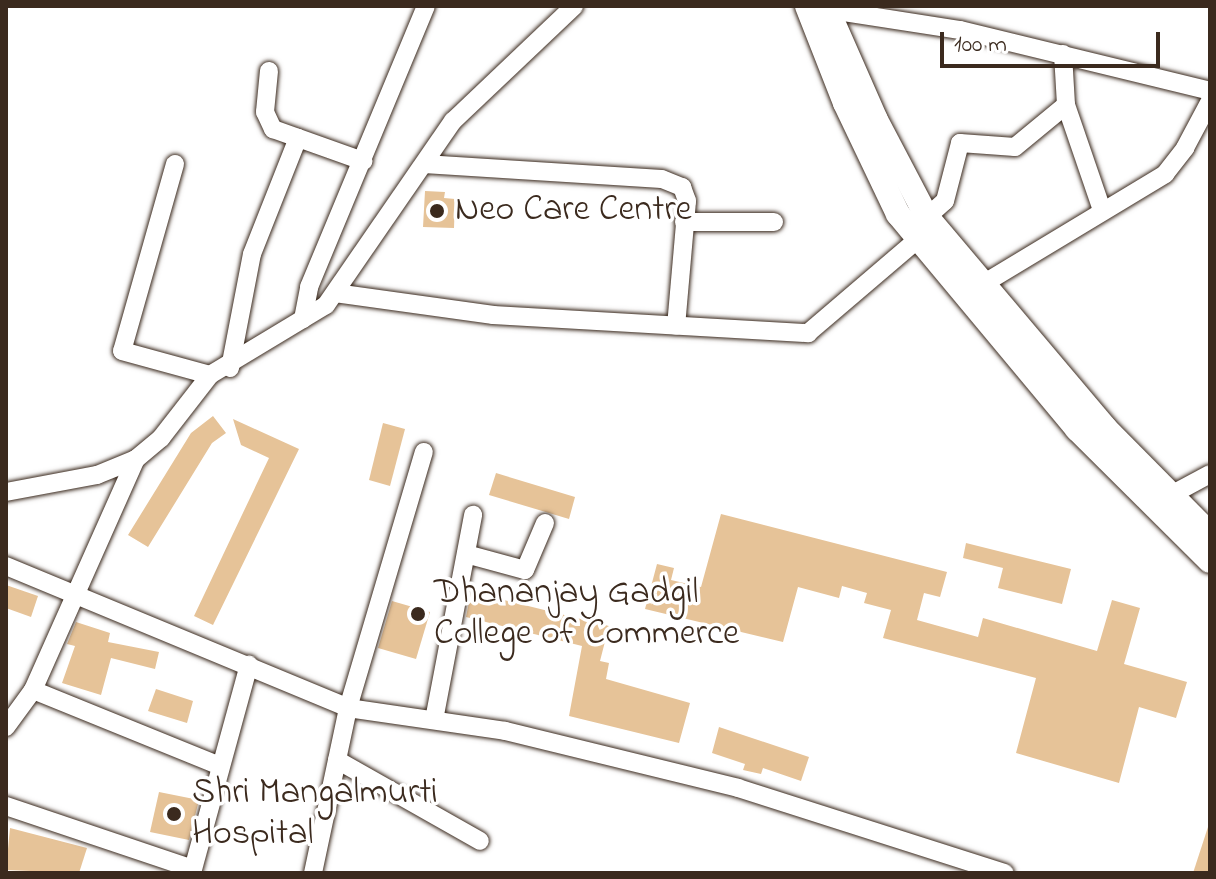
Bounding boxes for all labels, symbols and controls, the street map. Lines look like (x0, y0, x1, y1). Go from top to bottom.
scale bar (944, 16, 1164, 66)
text: 100 m (954, 28, 1007, 63)
place label: Neo Care Centre (455, 189, 692, 233)
marker: Neo Care Centre (426, 200, 448, 222)
place label: Dhananjay Gadgil College of Commerce (434, 571, 739, 656)
marker: Dhananjay Gadgil College of Commerce (409, 605, 427, 623)
place label: Shri Mangalmurti Hospital (192, 771, 438, 856)
marker: Shri Mangalmurti Hospital (163, 803, 185, 825)

